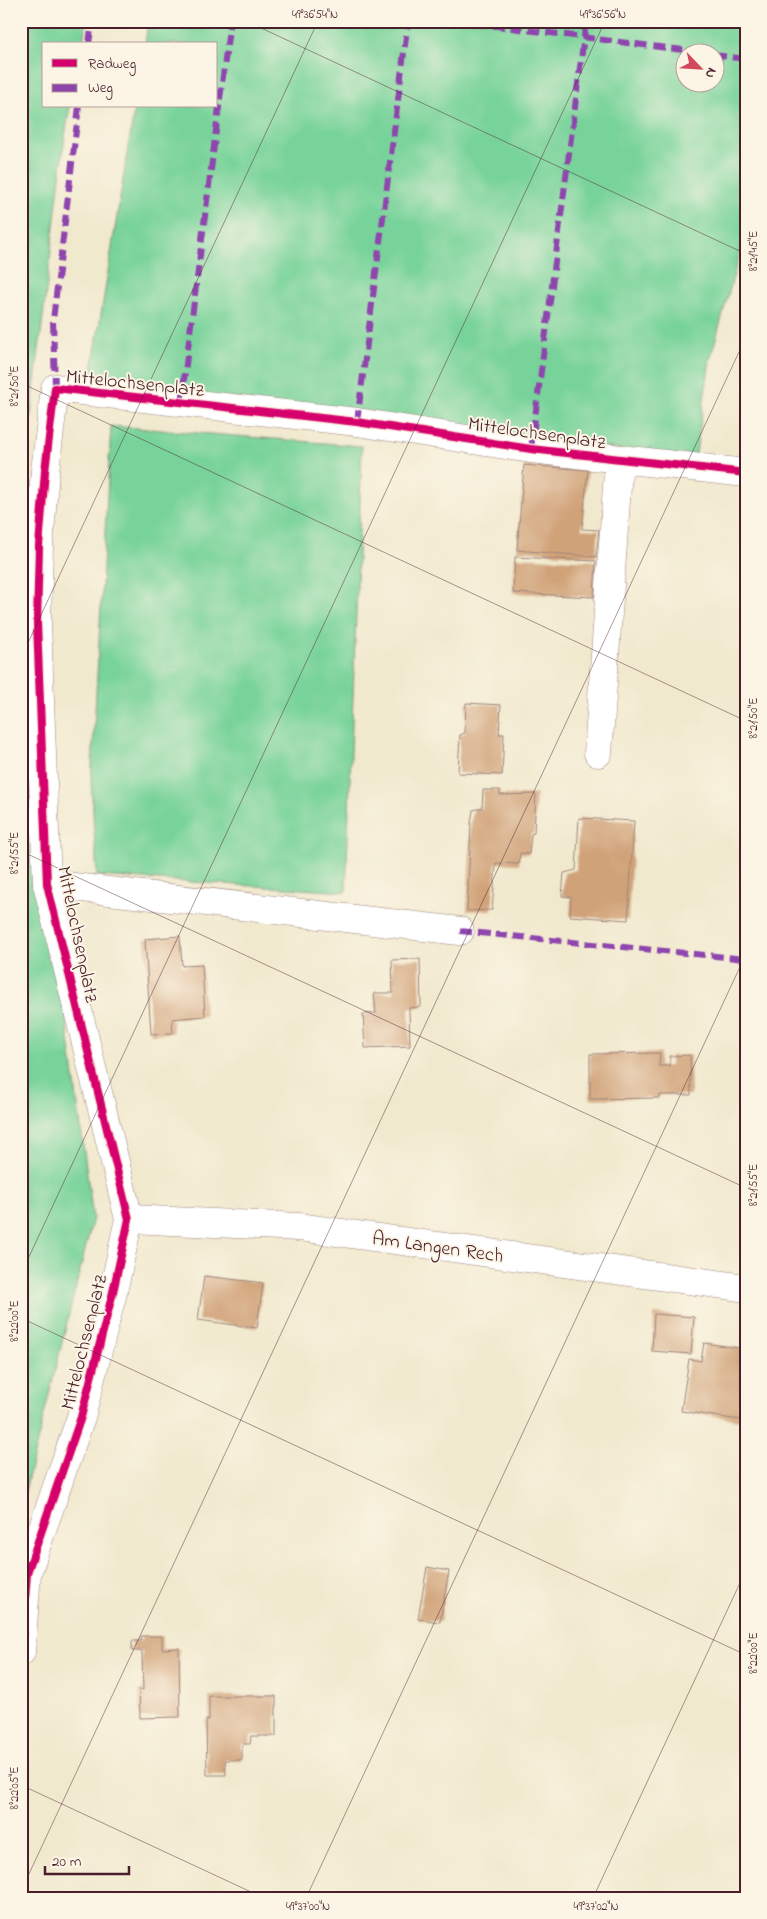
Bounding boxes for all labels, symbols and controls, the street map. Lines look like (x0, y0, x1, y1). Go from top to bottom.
text: 49°36'54"N (292, 6, 338, 24)
text: 49°36'56"N (580, 6, 626, 24)
legend (42, 42, 218, 108)
north arrow (674, 42, 724, 92)
text: Radweg (88, 53, 136, 76)
text: N (699, 64, 722, 82)
text: Weg (88, 77, 113, 100)
text: 8°21'45"E (745, 231, 763, 271)
street label: Mittelochsenplatz (64, 363, 206, 406)
text: 8°21'50"E (6, 366, 24, 406)
street label: Mittelochsenplatz (466, 410, 608, 459)
text: 8°21'50"E (745, 698, 763, 738)
text: 8°21'55"E (6, 832, 24, 874)
street label: Mittelochsenplatz (48, 864, 105, 1006)
text: 8°21'55"E (745, 1164, 763, 1206)
street label: Am Langen Rech (370, 1225, 505, 1273)
street label: Mittelochsenplatz (55, 1271, 116, 1413)
text: 8°22'00"E (6, 1300, 24, 1342)
text: 8°22'00"E (745, 1632, 763, 1674)
text: 8°22'05"E (6, 1766, 24, 1810)
scale bar (45, 1844, 129, 1876)
text: 20 m (52, 1851, 82, 1873)
text: 49°37'00"N (286, 1898, 330, 1916)
text: 49°37'02"N (574, 1898, 619, 1916)

